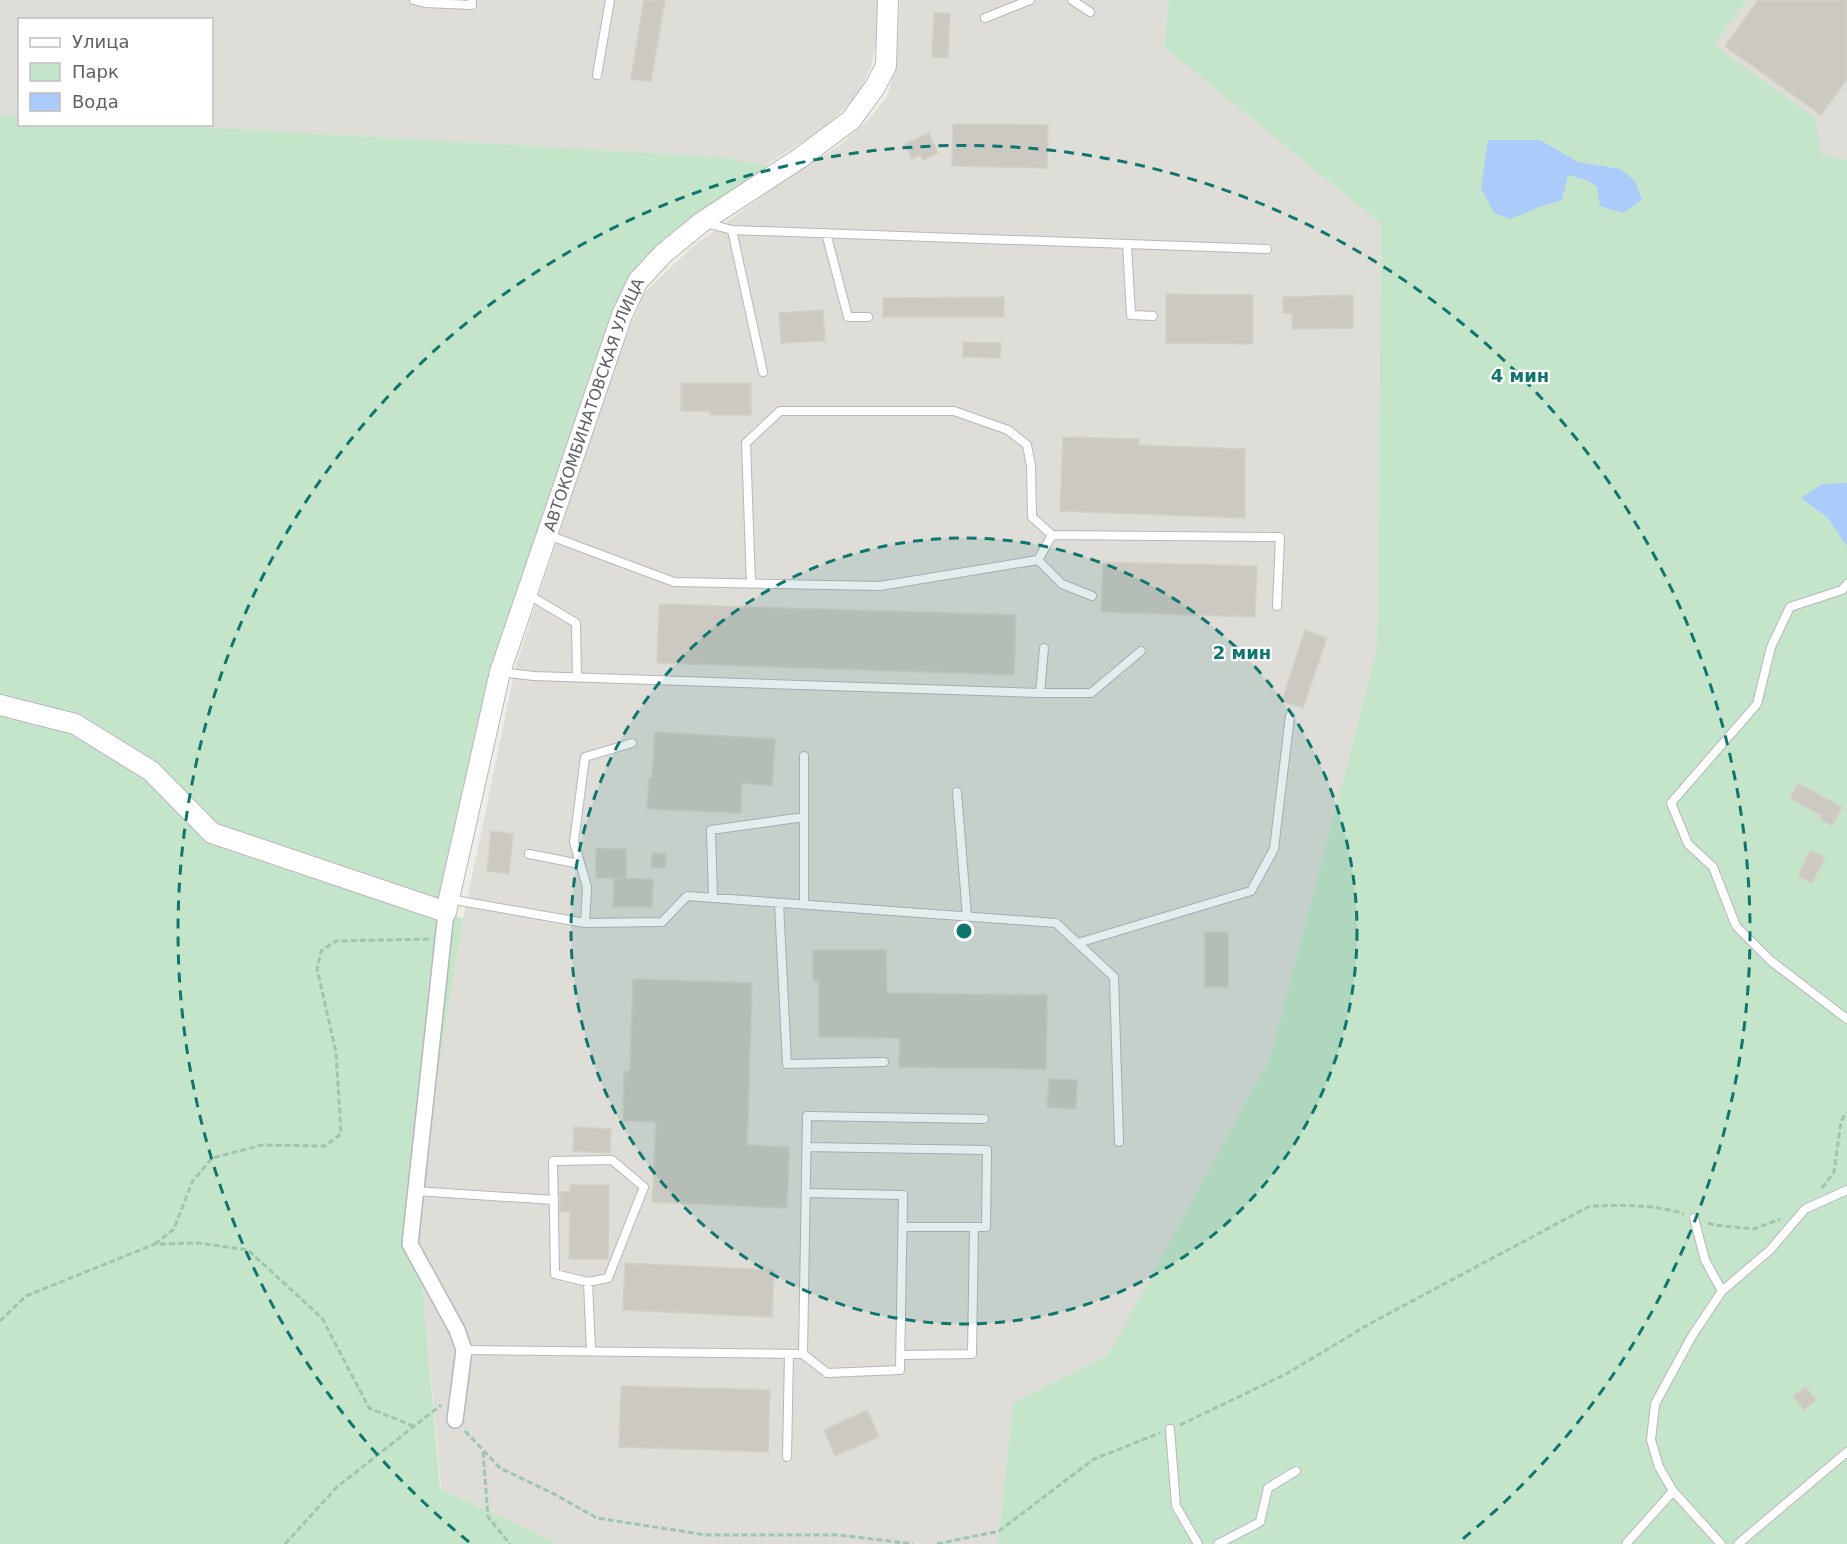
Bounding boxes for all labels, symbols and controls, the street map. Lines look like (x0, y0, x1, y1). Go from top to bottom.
legend (18, 18, 213, 126)
text: Улица (72, 31, 129, 52)
text: Парк (72, 61, 119, 82)
text: Вода (72, 91, 119, 112)
street label: АВТОКОМБИНАТОВСКАЯ УЛИЦА (539, 275, 648, 534)
text: 4 мин (1491, 365, 1549, 386)
text: 2 мин (1213, 642, 1271, 663)
centre of rings (954, 921, 974, 941)

